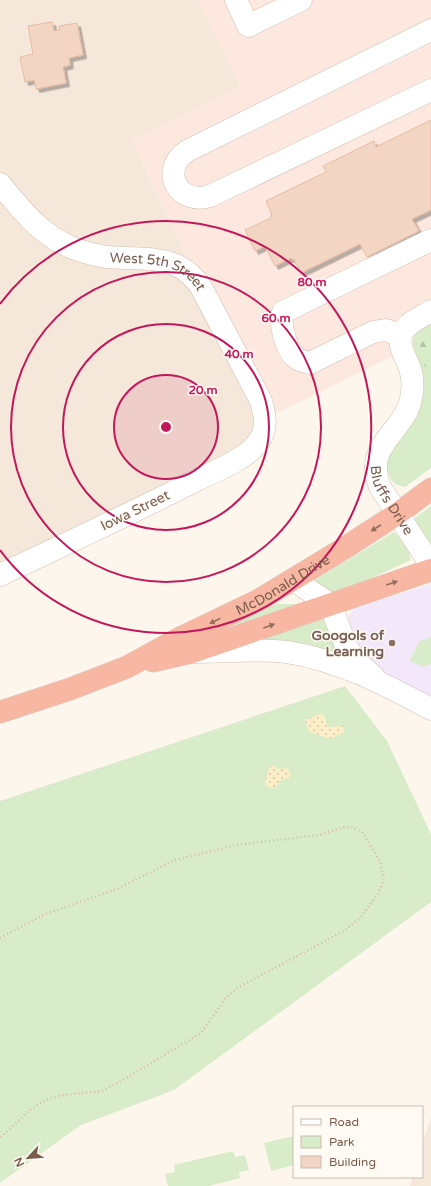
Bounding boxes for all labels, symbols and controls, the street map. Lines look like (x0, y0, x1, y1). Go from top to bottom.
street label: West 5th Street (109, 249, 210, 294)
text: 80 m (297, 275, 327, 289)
text: 60 m (261, 311, 291, 325)
text: 40 m (224, 347, 254, 361)
text: 20 m (188, 383, 218, 397)
centre of rings (159, 420, 173, 434)
street label: Bluffs Drive (367, 465, 417, 538)
street label: Iowa Street (98, 486, 173, 534)
one-way arrow (371, 524, 381, 532)
street label: McDonald Drive (233, 551, 333, 619)
one-way arrow (386, 580, 398, 586)
one-way arrow (210, 618, 221, 624)
one-way arrow (263, 622, 275, 628)
place label: Googols of Learning (311, 627, 385, 660)
marker: Googols of Learning (387, 638, 397, 648)
legend (293, 1106, 423, 1178)
text: Road (329, 1115, 359, 1129)
text: Park (329, 1135, 355, 1149)
north arrow (8, 1138, 48, 1178)
text: N (12, 1155, 27, 1169)
text: Building (329, 1155, 376, 1169)

